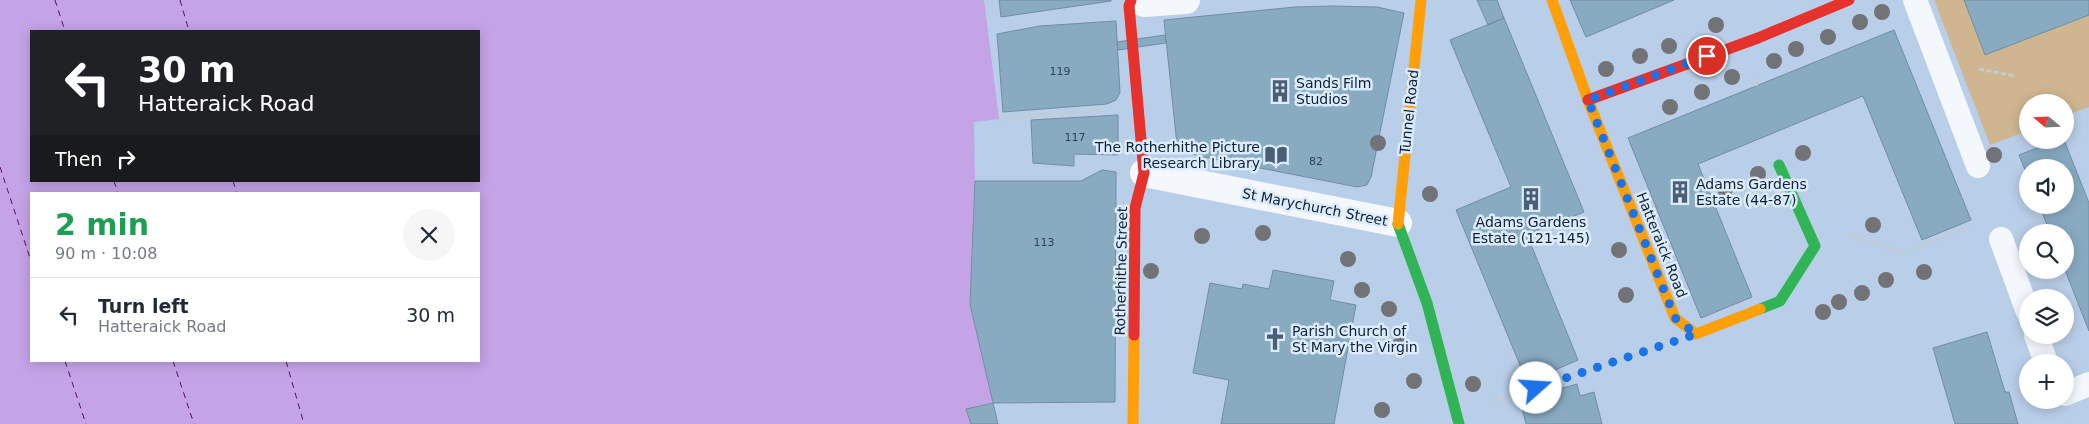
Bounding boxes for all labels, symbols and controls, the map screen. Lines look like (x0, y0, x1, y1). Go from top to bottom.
pin (1686, 35, 1728, 77)
icon: arrive (1693, 42, 1721, 70)
icon: left (55, 50, 120, 115)
text: 30 m (138, 50, 235, 90)
house number: 119 (1050, 65, 1071, 78)
street label: Tunnel Road (1396, 69, 1421, 156)
place label: Sands Film Studios (1296, 75, 1371, 107)
building icon: Sands Film Studios (1267, 78, 1293, 104)
text: Hatteraick Road (138, 91, 314, 116)
north arrow (2019, 94, 2074, 149)
map controls (2019, 94, 2074, 409)
house number: 117 (1065, 131, 1086, 144)
place label: The Rotherhithe Picture Research Library (1094, 139, 1260, 171)
library icon: The Rotherhithe Picture Research Library (1263, 142, 1289, 168)
icon: right (112, 145, 140, 173)
text: Then (55, 148, 102, 170)
house number: 82 (1309, 155, 1323, 168)
button: sound (2019, 159, 2074, 214)
place label: Adams Gardens Estate (44-87) (1696, 176, 1807, 208)
building icon: Adams Gardens Estate (44-87) (1667, 179, 1693, 205)
street label: St Marychurch Street (1241, 185, 1390, 229)
building icon: Adams Gardens Estate (121-145) (1518, 186, 1544, 212)
street label: Hatteraick Road (1634, 190, 1690, 300)
street label: Rotherhithe Street (1112, 206, 1130, 336)
text: 2 min (55, 207, 149, 242)
button: close (403, 209, 455, 261)
place label: Adams Gardens Estate (121-145) (1472, 214, 1590, 246)
button: search (2019, 224, 2074, 279)
house number: 113 (1034, 236, 1055, 249)
text: 90 m · 10:08 (55, 244, 157, 263)
button: layers (2019, 289, 2074, 344)
text: Turn left (98, 295, 189, 317)
icon: left (55, 301, 83, 329)
text: 30 m (406, 304, 455, 326)
text: Hatteraick Road (98, 317, 226, 336)
place label: Parish Church of St Mary the Virgin (1292, 323, 1418, 355)
church icon: Parish Church of St Mary the Virgin (1262, 326, 1288, 352)
button: + (2019, 354, 2074, 409)
position arrow (1509, 361, 1561, 413)

